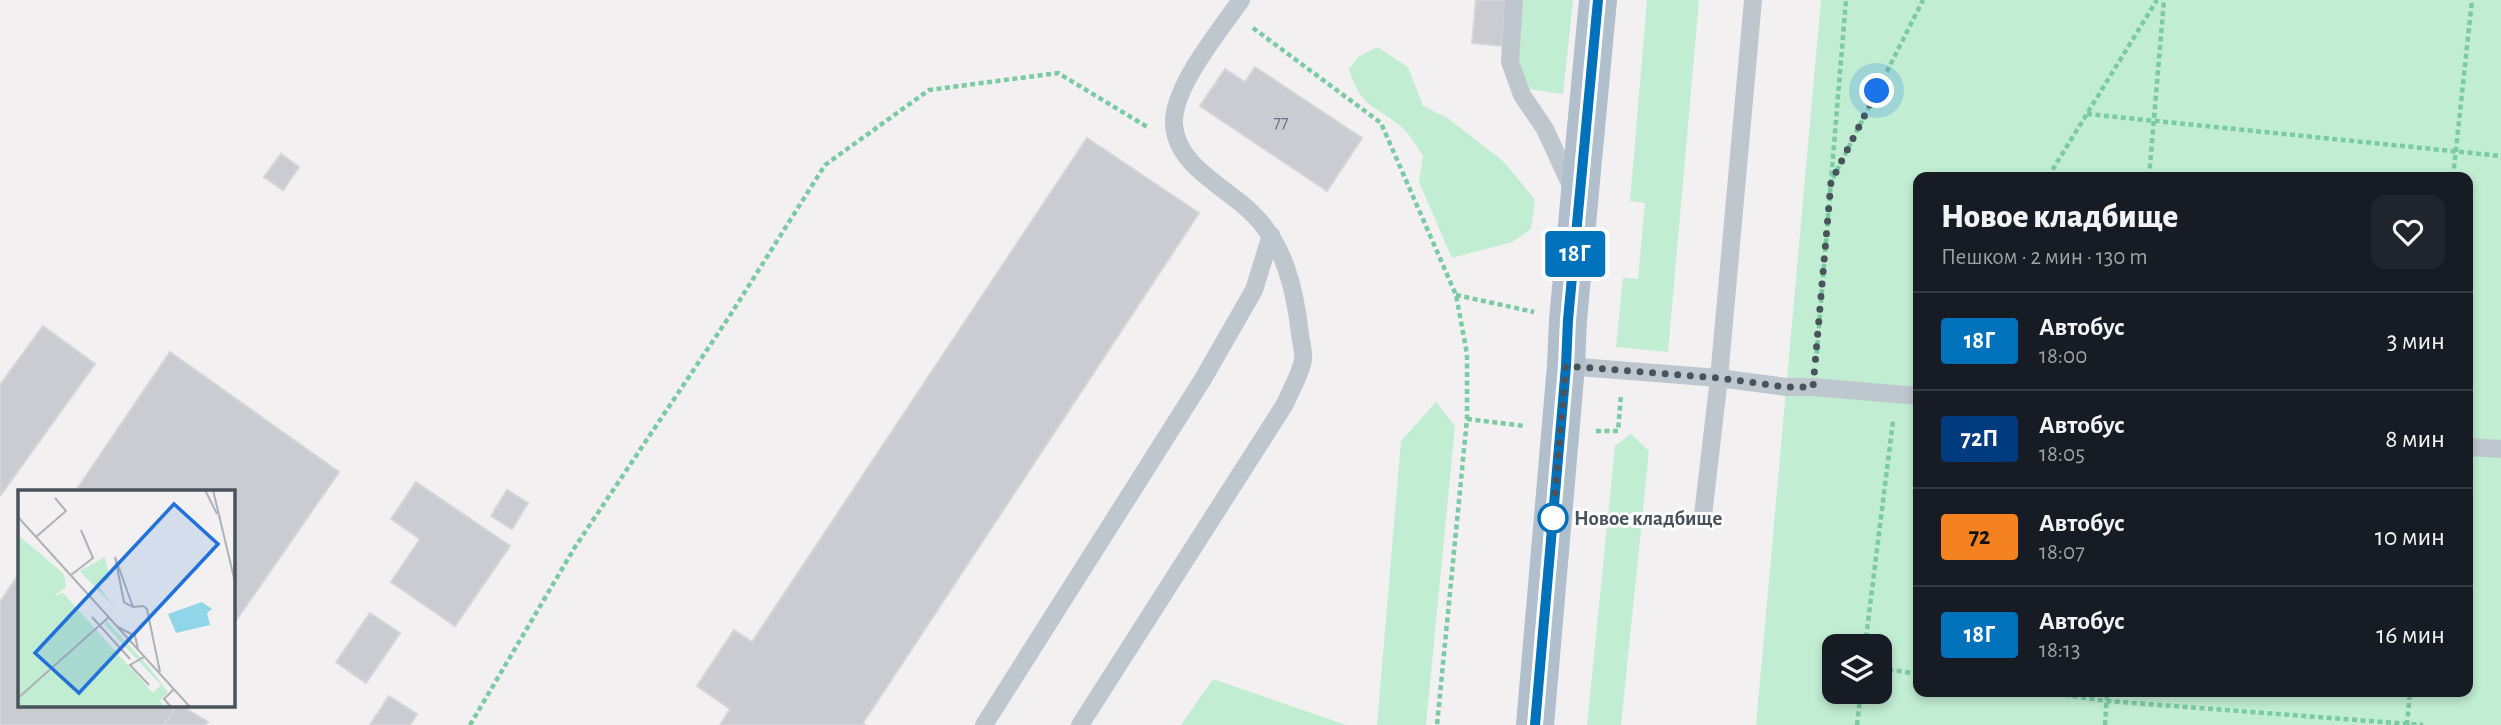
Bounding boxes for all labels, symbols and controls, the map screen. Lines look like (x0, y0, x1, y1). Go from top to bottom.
your location (1859, 73, 1894, 108)
house number: 77 (1273, 114, 1289, 132)
button: heart (2371, 195, 2445, 269)
text: Новое кладбище (1941, 201, 2178, 234)
line badge: 18Г (1535, 231, 1615, 277)
text: 18Г (1559, 242, 1591, 266)
text: Пешком · 2 мин · 130 m (1941, 246, 2148, 269)
text: Автобус (2039, 314, 2125, 340)
text: 3 мин (2387, 328, 2445, 354)
text: 18Г (1964, 329, 1995, 353)
text: 18:00 (2039, 345, 2087, 368)
text: Автобус (2039, 412, 2125, 438)
text: 8 мин (2385, 426, 2445, 452)
text: 72П (1961, 427, 1998, 451)
text: 18:05 (2039, 443, 2085, 466)
inset map (18, 490, 234, 708)
marker: Новое кладбище (1538, 503, 1568, 533)
place label: Новое кладбище (1574, 508, 1723, 529)
text: Автобус (2039, 510, 2125, 536)
text: 10 мин (2375, 524, 2445, 550)
text: 72 (1969, 525, 1990, 549)
text: 18:07 (2039, 541, 2085, 564)
text: Автобус (2039, 608, 2125, 634)
text: 16 мин (2376, 622, 2445, 648)
text: 18Г (1964, 623, 1995, 647)
map controls (1822, 634, 1892, 704)
button: layers (1822, 634, 1892, 704)
text: 18:13 (2039, 639, 2080, 662)

